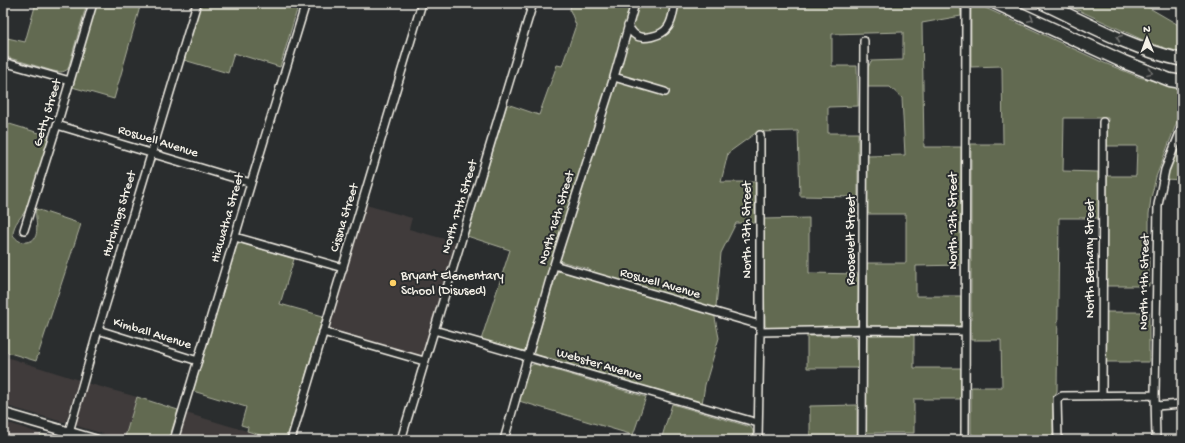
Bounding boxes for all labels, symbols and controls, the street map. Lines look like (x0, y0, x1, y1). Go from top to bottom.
one-way arrow (1027, 14, 1035, 22)
north arrow (1127, 18, 1167, 58)
text: N (1143, 24, 1151, 36)
one-way arrow (1115, 35, 1122, 43)
one-way arrow (1146, 68, 1153, 76)
street label: Getty Street (31, 76, 66, 149)
street label: Roswell Avenue (116, 123, 200, 161)
street label: North 17th Street (439, 157, 482, 256)
street label: Hutchings Street (100, 168, 141, 259)
street label: North 16th Street (536, 168, 579, 267)
street label: Hiawatha Street (208, 170, 248, 264)
street label: North 12th Street (946, 171, 961, 269)
street label: Cissna Street (328, 180, 363, 254)
street label: North 13th Street (740, 180, 755, 279)
street label: Roosevelt Street (844, 193, 859, 285)
street label: North Bethany Street (1083, 198, 1098, 318)
street label: North 11th Street (1137, 232, 1153, 330)
street label: Roswell Avenue (618, 265, 702, 303)
place label: Bryant Elementary School (Disused) (400, 269, 504, 299)
marker: Bryant Elementary School (Disused) (388, 278, 398, 288)
street label: Kimball Avenue (111, 315, 193, 353)
street label: Webster Avenue (555, 346, 644, 384)

